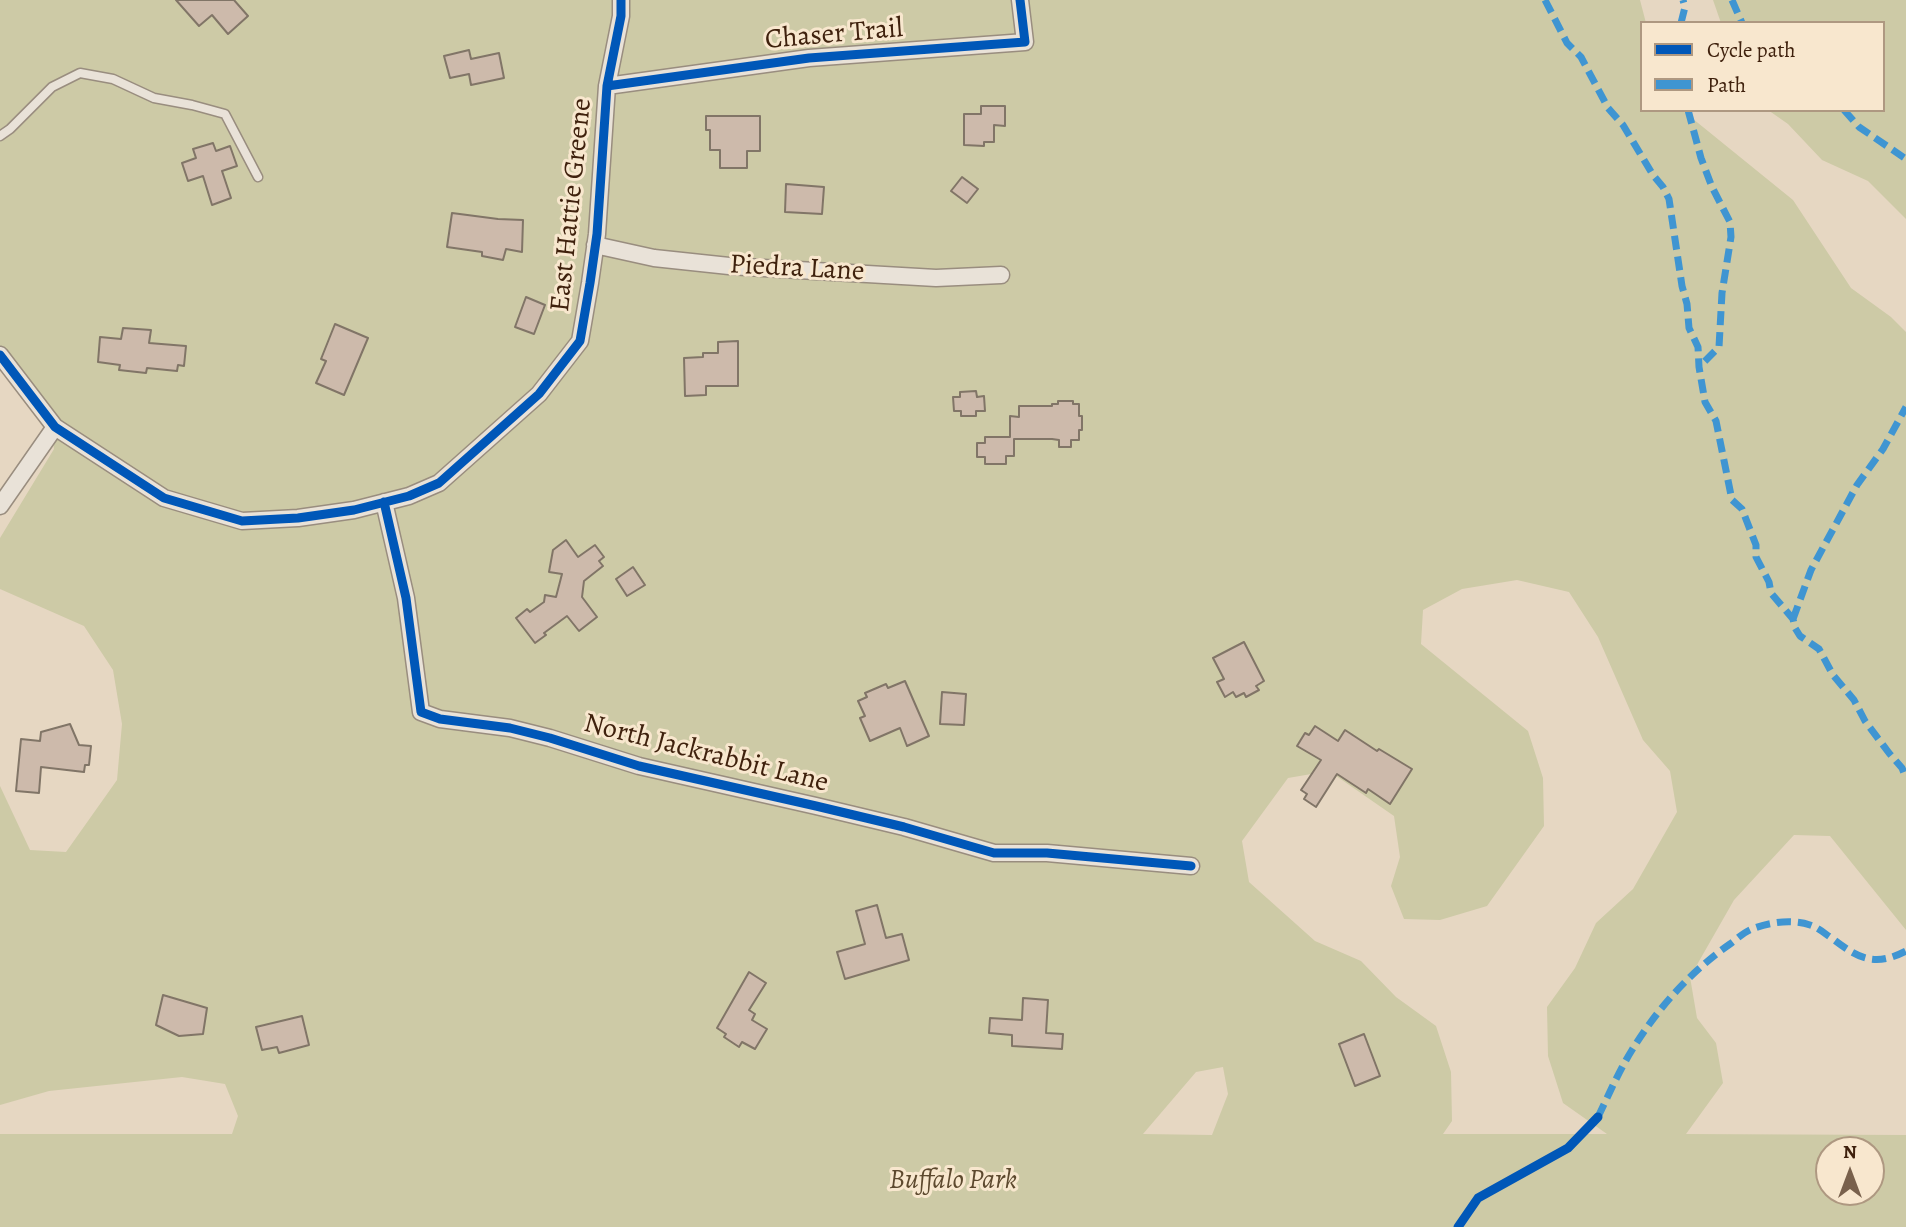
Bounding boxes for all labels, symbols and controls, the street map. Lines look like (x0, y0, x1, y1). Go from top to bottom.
street label: Chaser Trail (764, 12, 904, 58)
legend (1640, 21, 1885, 112)
text: Cycle path (1707, 36, 1796, 64)
text: Path (1707, 71, 1746, 99)
street label: East Hattie Greene (544, 96, 600, 314)
street label: Piedra Lane (729, 249, 865, 289)
street label: North Jackrabbit Lane (580, 707, 832, 801)
north arrow (1815, 1136, 1885, 1206)
text: N (1843, 1139, 1857, 1165)
park label: Buffalo Park (889, 1164, 1017, 1198)

